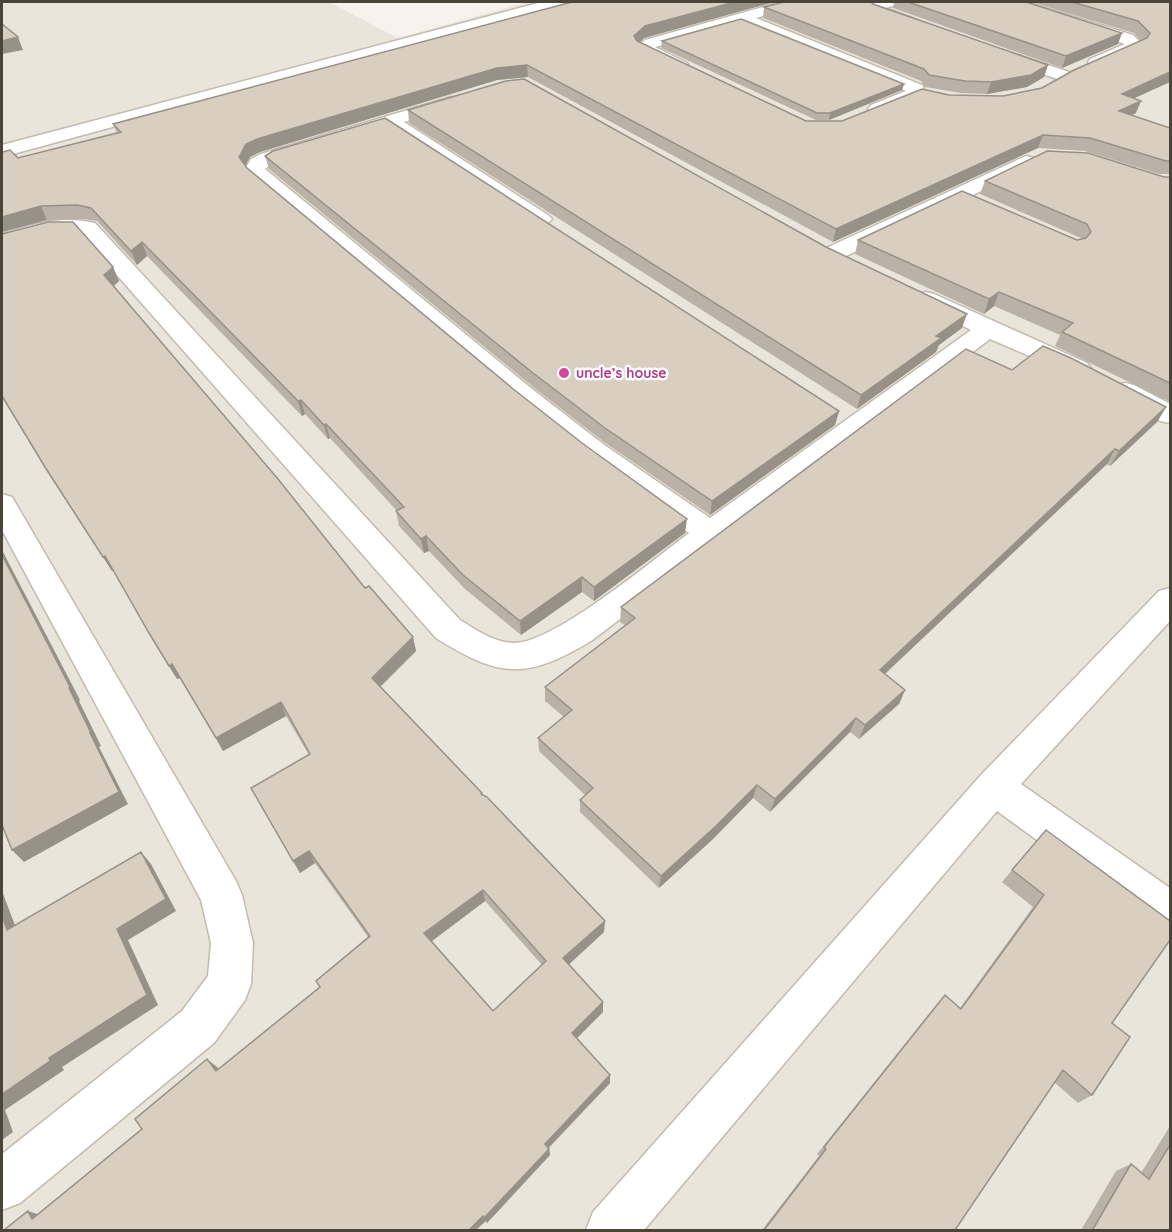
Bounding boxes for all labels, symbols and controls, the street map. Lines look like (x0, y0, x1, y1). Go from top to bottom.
place label: uncle’s house (576, 364, 666, 382)
marker: uncle’s house (557, 366, 571, 380)

